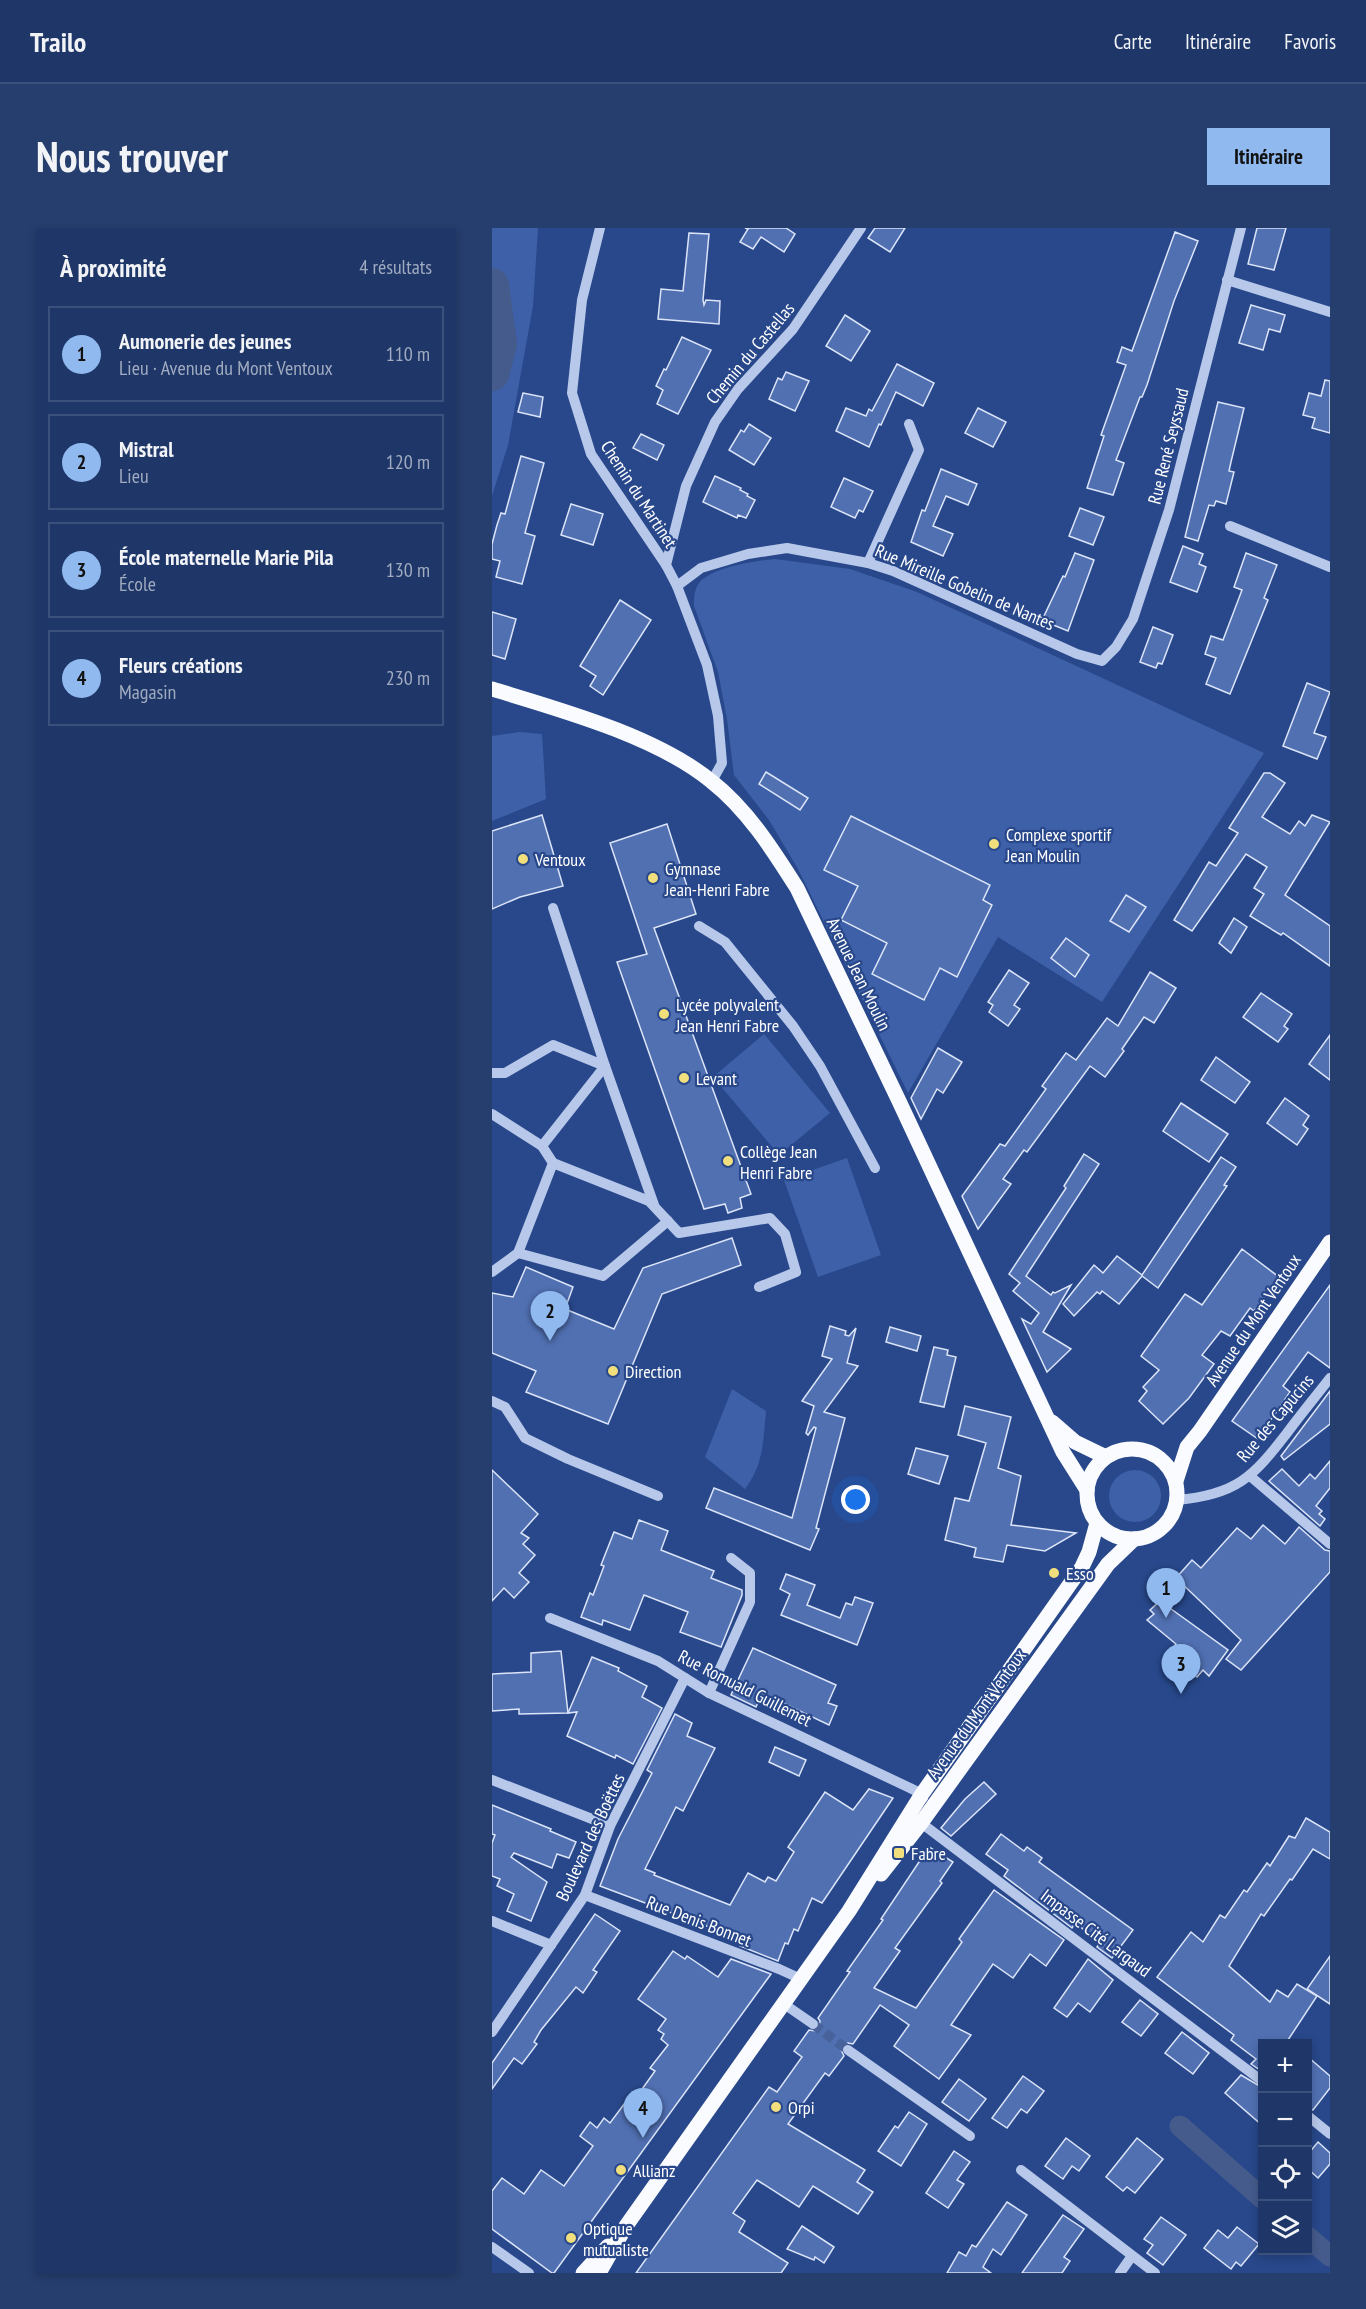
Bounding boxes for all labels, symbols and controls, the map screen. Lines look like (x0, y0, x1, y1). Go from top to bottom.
text: Trailo (30, 23, 86, 60)
text: Carte (1114, 28, 1152, 55)
text: Itinéraire (1185, 28, 1251, 55)
text: Favoris (1284, 28, 1336, 55)
button: Itinéraire (1207, 128, 1330, 185)
text: Nous trouver (36, 129, 228, 184)
text: À proximité (60, 251, 167, 284)
text: 4 résultats (359, 254, 432, 280)
street label: Chemin du Castellas (701, 298, 799, 408)
text: Aumonerie des jeunes (119, 327, 291, 355)
text: 1 (77, 341, 86, 367)
text: 110 m (386, 341, 430, 367)
text: Lieu · Avenue du Mont Ventoux (119, 355, 333, 381)
street label: Rue René Seyssaud (1142, 386, 1194, 506)
text: Mistral (119, 435, 174, 463)
street label: Chemin du Martinet (596, 436, 682, 552)
text: 2 (77, 449, 86, 475)
text: 120 m (386, 449, 430, 475)
text: Lieu (119, 463, 149, 489)
street label: Rue Mireille Gobelin de Nantes (872, 539, 1058, 635)
text: École maternelle Marie Pila (119, 543, 334, 571)
text: 3 (77, 557, 86, 583)
text: 130 m (386, 557, 430, 583)
text: École (119, 571, 156, 597)
text: Fleurs créations (119, 651, 243, 679)
text: 4 (77, 665, 86, 691)
text: 230 m (386, 665, 430, 691)
text: Magasin (119, 679, 176, 705)
place label: Complexe sportif Jean Moulin (1005, 823, 1113, 867)
marker: Complexe sportif Jean Moulin (987, 837, 1001, 851)
place label: Ventoux (534, 848, 586, 871)
marker: Ventoux (516, 852, 530, 866)
place label: Gymnase Jean-Henri Fabre (664, 857, 770, 901)
marker: Gymnase Jean-Henri Fabre (646, 871, 660, 885)
street label: Avenue Jean Moulin (822, 914, 896, 1034)
place label: Lycée polyvalent Jean Henri Fabre (675, 993, 779, 1037)
marker: Lycée polyvalent Jean Henri Fabre (657, 1007, 671, 1021)
place label: Levant (696, 1067, 737, 1090)
marker: Levant (677, 1071, 691, 1085)
place label: Collège Jean Henri Fabre (740, 1140, 817, 1184)
marker: Collège Jean Henri Fabre (721, 1154, 735, 1168)
street label: Avenue du Mont Ventoux (1200, 1249, 1306, 1391)
pin: 2 (530, 1292, 570, 1341)
place label: Direction (625, 1360, 682, 1383)
marker: Direction (606, 1364, 620, 1378)
street label: Rue des Capucins (1231, 1369, 1319, 1467)
your location (841, 1485, 870, 1514)
place label: Esso (1066, 1562, 1094, 1585)
marker: Esso (1047, 1566, 1061, 1580)
pin: 1 (1146, 1568, 1186, 1618)
street label: Avenue du Mont Ventoux (921, 1644, 1031, 1783)
pin: 3 (1162, 1644, 1200, 1694)
street label: Rue Romuald Guillemet (675, 1645, 816, 1732)
street label: Boulevard des Boëttes (550, 1770, 630, 1904)
place label: Fabre (911, 1842, 946, 1865)
marker: Fabre (892, 1846, 906, 1860)
street label: Impasse Cité Largaud (1036, 1884, 1156, 1982)
street label: Rue Denis Bonnet (643, 1890, 755, 1952)
map controls (1258, 2039, 1312, 2255)
button: + (1258, 2039, 1312, 2093)
pin: 4 (624, 2088, 662, 2138)
button: − (1258, 2093, 1312, 2147)
place label: Orpi (788, 2096, 815, 2119)
marker: Orpi (769, 2100, 783, 2114)
button: locate (1258, 2147, 1312, 2201)
place label: Allianz (633, 2159, 675, 2182)
marker: Allianz (614, 2163, 628, 2177)
button: layers (1258, 2201, 1312, 2255)
place label: Optique mutualiste (583, 2217, 649, 2261)
marker: Optique mutualiste (564, 2231, 578, 2245)

